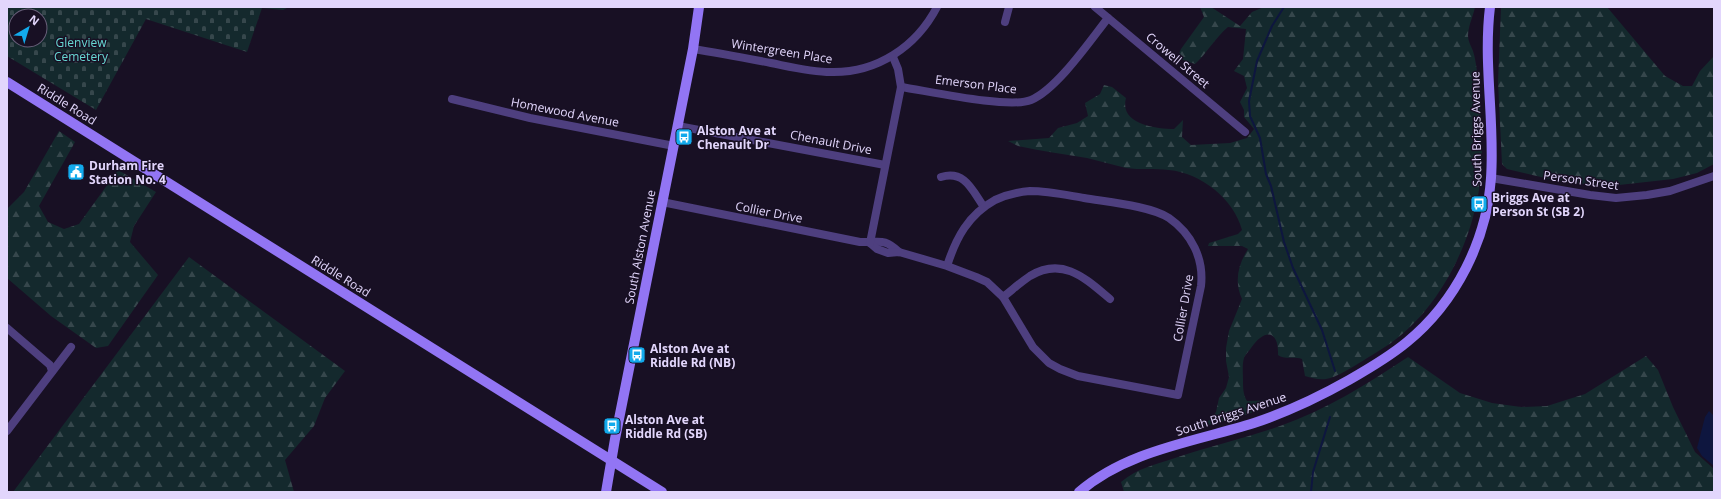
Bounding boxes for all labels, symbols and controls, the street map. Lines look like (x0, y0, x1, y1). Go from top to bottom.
north arrow (8, 8, 48, 48)
text: N (26, 11, 43, 28)
street label: Crowell Street (1142, 28, 1214, 92)
park label: Glenview Cemetery (54, 34, 109, 65)
street label: Wintergreen Place (730, 35, 834, 67)
street label: Emerson Place (934, 71, 1018, 97)
street label: South Briggs Avenue (1466, 71, 1486, 187)
street label: Riddle Road (34, 79, 100, 129)
street label: Homewood Avenue (509, 93, 621, 131)
place label: Alston Ave at Chenault Dr (697, 122, 776, 153)
street label: Chenault Drive (789, 126, 874, 158)
bus stop icon: Alston Ave at Chenault Dr (674, 127, 694, 147)
place label: Durham Fire Station No. 4 (89, 157, 166, 188)
public building icon: Durham Fire Station No. 4 (66, 162, 86, 182)
street label: Person Street (1542, 166, 1620, 194)
street label: South Alston Avenue (621, 188, 659, 306)
place label: Briggs Ave at Person St (SB 2) (1492, 189, 1584, 220)
bus stop icon: Briggs Ave at Person St (SB 2) (1469, 194, 1489, 214)
street label: Collier Drive (734, 197, 804, 227)
street label: Riddle Road (308, 251, 374, 301)
street label: Collier Drive (1169, 273, 1197, 343)
place label: Alston Ave at Riddle Rd (NB) (650, 340, 735, 371)
bus stop icon: Alston Ave at Riddle Rd (NB) (627, 345, 647, 365)
street label: South Briggs Avenue (1174, 388, 1289, 440)
place label: Alston Ave at Riddle Rd (SB) (625, 411, 707, 442)
bus stop icon: Alston Ave at Riddle Rd (SB) (602, 416, 622, 436)

